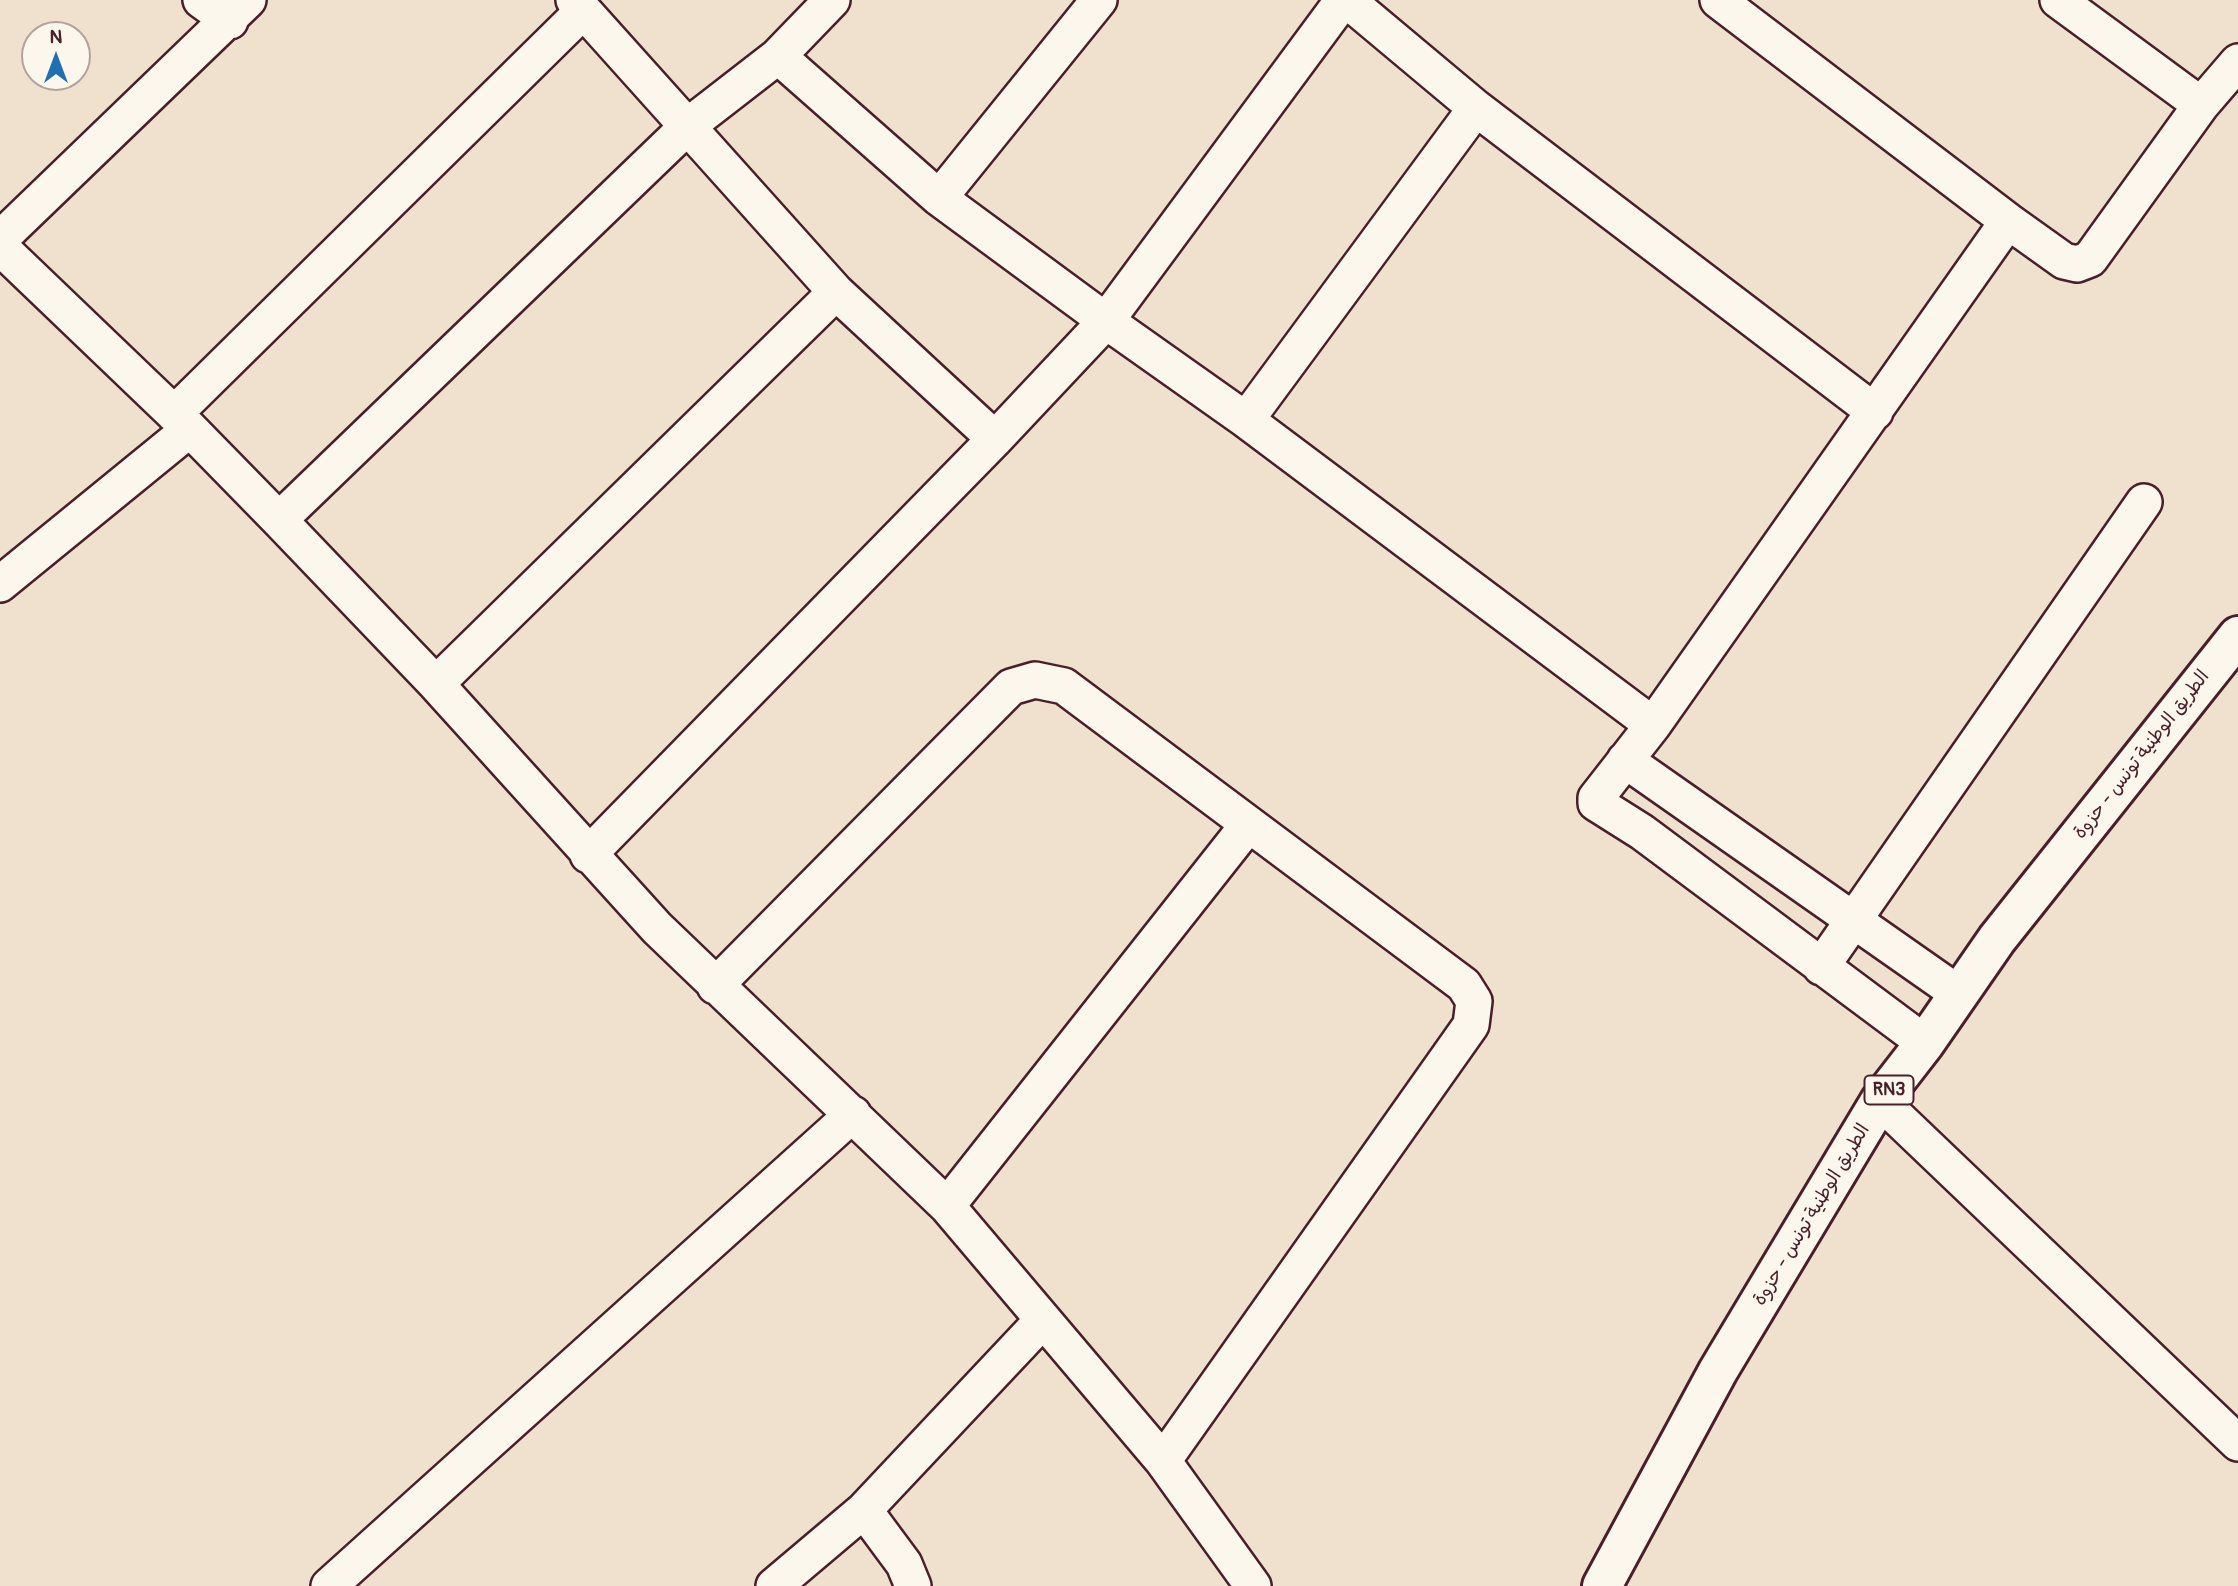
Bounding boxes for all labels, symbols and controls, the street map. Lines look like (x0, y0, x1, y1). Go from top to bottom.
north arrow (21, 21, 91, 91)
text: N (50, 25, 62, 49)
street label: الطريق الوطنية تونس - حزوة (2069, 666, 2215, 844)
road number: RN3 (1864, 1076, 1913, 1105)
street label: الطريق الوطنية تونس - حزوة (1749, 1120, 1875, 1310)

